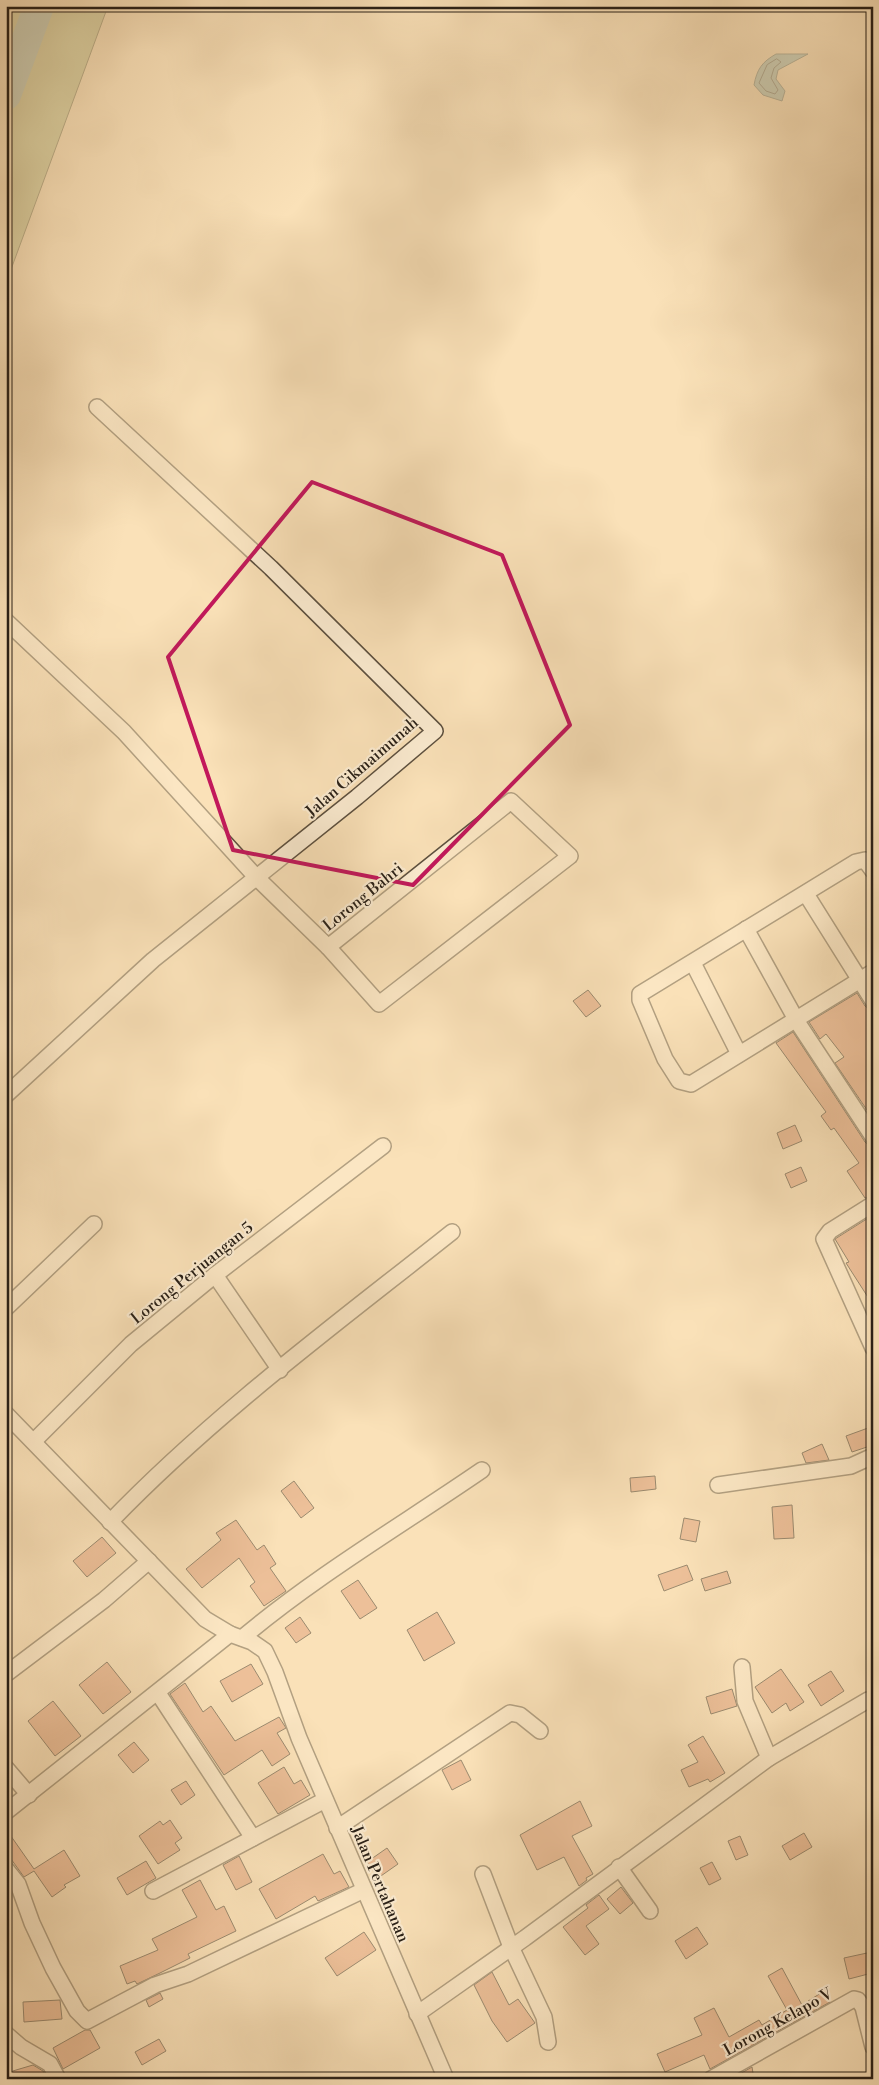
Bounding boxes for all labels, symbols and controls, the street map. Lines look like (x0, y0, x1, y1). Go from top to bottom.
street label: Jalan Cikmaimunah (301, 712, 423, 822)
street label: Lorong Bahri (319, 858, 407, 936)
street label: Lorong Perjuangan 5 (127, 1217, 257, 1329)
street label: Jalan Pertahanan (346, 1822, 414, 1946)
street label: Lorong Kelapo V (720, 1983, 837, 2060)

